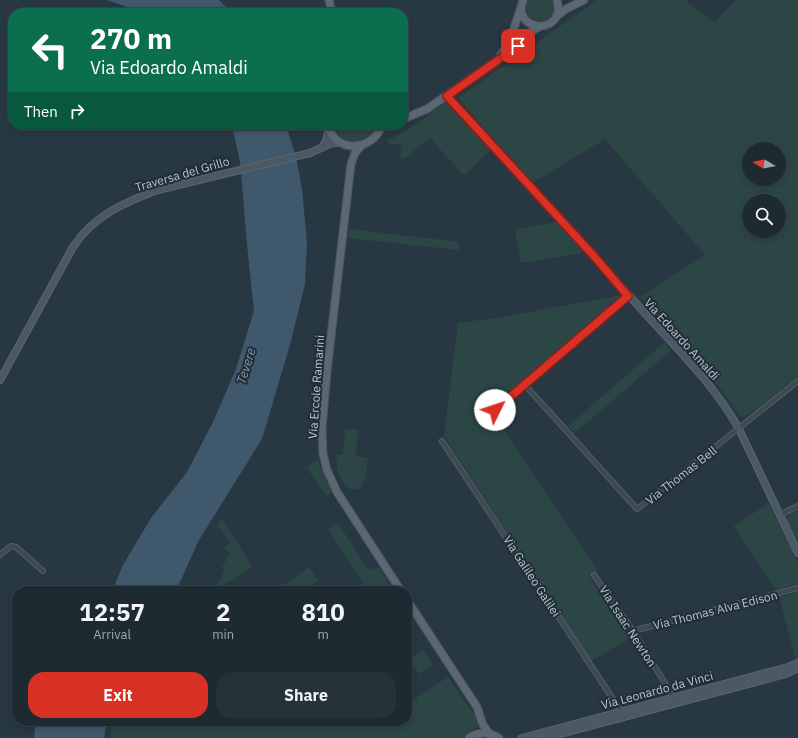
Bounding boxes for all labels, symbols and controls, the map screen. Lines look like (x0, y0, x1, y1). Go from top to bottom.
text: 270 m (90, 20, 172, 57)
icon: left (24, 24, 76, 76)
pin (501, 29, 535, 63)
icon: arrive (507, 35, 529, 57)
text: Via Edoardo Amaldi (90, 56, 248, 79)
icon: right (66, 100, 88, 122)
text: Then (24, 102, 58, 121)
north arrow (742, 142, 786, 186)
map controls (742, 142, 786, 238)
street label: Traversa del Grillo (133, 153, 231, 195)
button: search (742, 194, 786, 238)
street label: Via Edoardo Amaldi (641, 295, 723, 383)
street label: Via Ercole Ramarini (305, 334, 327, 440)
water label: Tevere (232, 345, 260, 386)
position arrow (474, 389, 516, 431)
street label: Via Thomas Bell (642, 442, 720, 508)
street label: Via Galileo Galilei (500, 533, 564, 619)
street label: Via Isaac Newton (596, 583, 660, 669)
street label: Via Thomas Alva Edison (651, 587, 779, 633)
text: 12:57 (79, 596, 145, 628)
text: 2 (216, 596, 230, 628)
text: 810 (301, 596, 345, 628)
text: Arrival (93, 626, 131, 643)
text: min (212, 626, 234, 643)
text: m (317, 626, 329, 643)
street label: Via Leonardo da Vinci (599, 668, 715, 712)
button: Exit (28, 672, 208, 718)
button: Share (216, 672, 396, 718)

